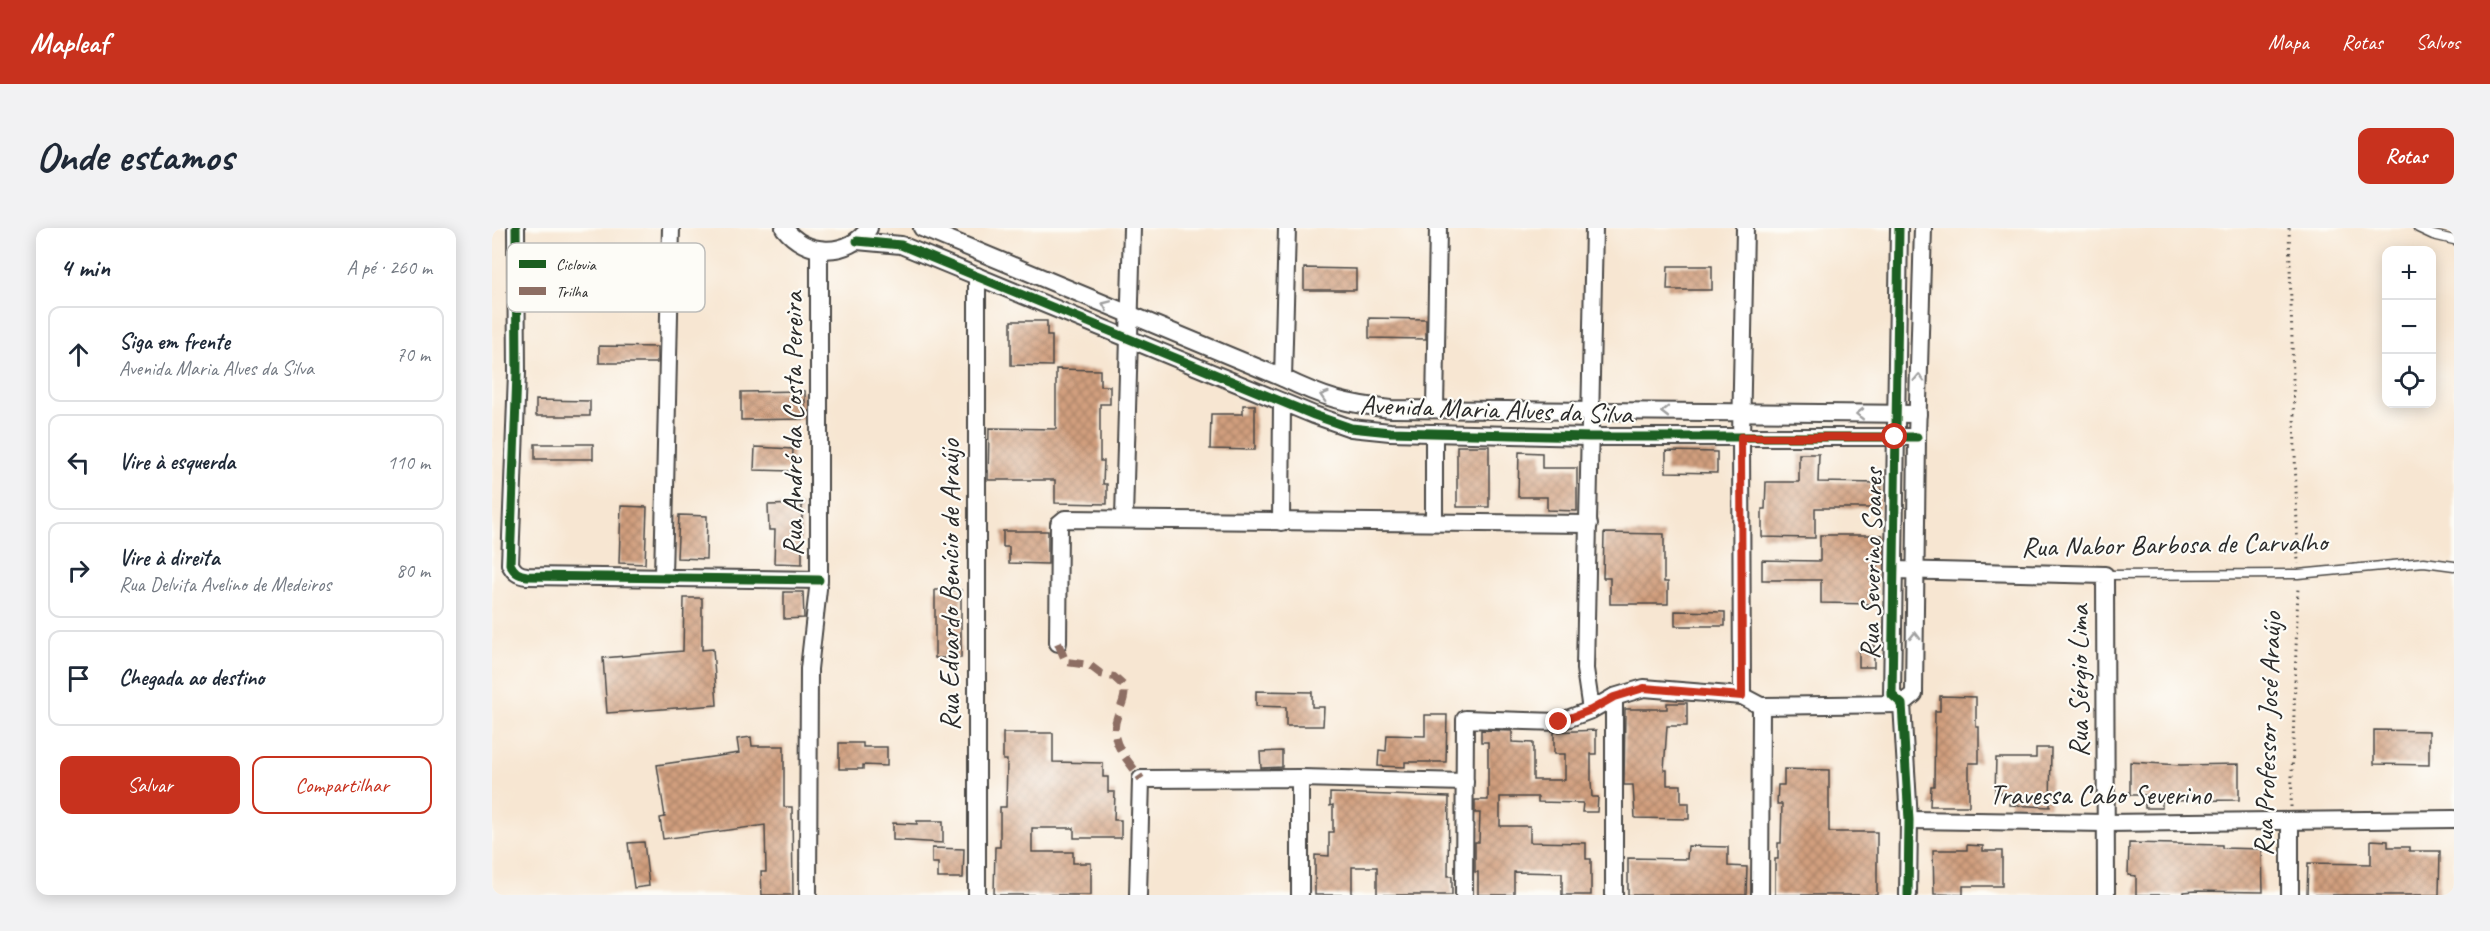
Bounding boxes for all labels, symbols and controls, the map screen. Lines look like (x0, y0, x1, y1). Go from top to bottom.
text: Mapleaf (30, 25, 108, 60)
text: Mapa (2268, 29, 2309, 55)
text: Rotas (2342, 29, 2383, 55)
text: Salvos (2416, 29, 2460, 55)
button: Rotas (2358, 128, 2454, 184)
text: Onde estamos (36, 130, 233, 183)
legend (507, 243, 705, 312)
map controls (2382, 246, 2436, 408)
button: + (2382, 246, 2436, 300)
text: 4 min (60, 251, 110, 284)
text: A pé · 260 m (347, 255, 432, 280)
text: Ciclovia (556, 255, 597, 275)
text: Trilha (556, 282, 589, 302)
street label: Rua André da Costa Pereira (775, 290, 810, 556)
one-way arrow (1101, 300, 1112, 312)
button: − (2382, 300, 2436, 354)
text: Siga em frente (119, 328, 230, 356)
icon: ahead (62, 338, 95, 371)
text: 70 m (396, 342, 430, 367)
button: locate (2382, 354, 2436, 408)
text: Avenida Maria Alves da Silva (119, 356, 314, 381)
one-way arrow (1913, 373, 1926, 382)
street label: Avenida Maria Alves da Silva (1359, 387, 1635, 431)
one-way arrow (1319, 391, 1330, 403)
one-way arrow (1660, 406, 1669, 418)
one-way arrow (1855, 408, 1864, 420)
route start (1881, 423, 1907, 449)
street label: Rua Eduardo Benício de Araújo (932, 437, 967, 731)
icon: left (62, 446, 95, 479)
text: Vire à esquerda (119, 448, 235, 476)
text: 110 m (387, 450, 430, 475)
street label: Rua Severino Soares (1852, 466, 1890, 660)
street label: Rua Nabor Barbosa de Carvalho (2021, 524, 2330, 564)
text: Vire à direita (119, 544, 219, 572)
icon: right (62, 554, 95, 587)
text: 80 m (396, 558, 430, 583)
text: Rua Delvita Avelino de Medeiros (119, 572, 331, 597)
street label: Rua Sérgio Lima (2061, 603, 2096, 757)
street label: Rua Professor José Araújo (2245, 609, 2289, 857)
one-way arrow (1909, 631, 1922, 640)
icon: arrive (62, 662, 95, 695)
text: Chegada ao destino (119, 664, 264, 692)
route end (1545, 708, 1571, 734)
button: Salvar (60, 756, 240, 814)
button: Compartilhar (252, 756, 432, 814)
street label: Travessa Cabo Severino (1989, 777, 2213, 812)

